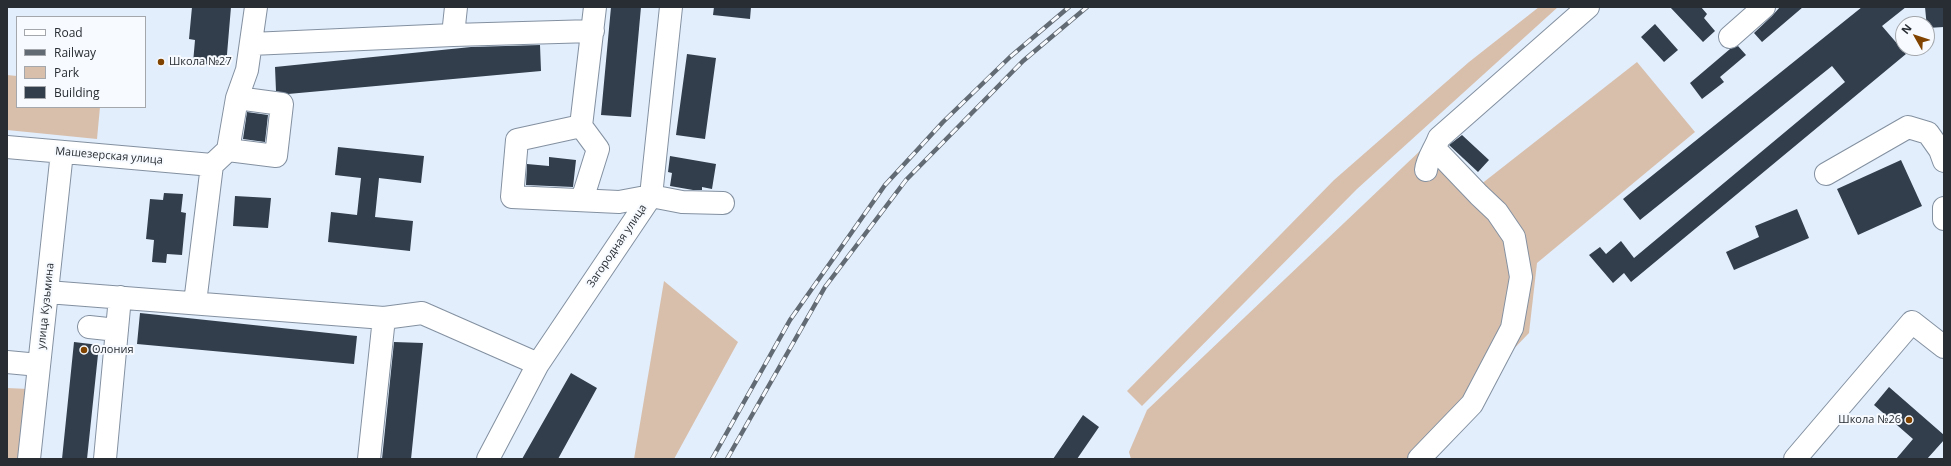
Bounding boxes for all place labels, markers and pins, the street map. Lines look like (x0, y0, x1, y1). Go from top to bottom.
place label: Школа №27 (169, 55, 232, 69)
marker: Школа №27 (156, 57, 166, 67)
place label: Олония (92, 343, 134, 357)
marker: Олония (79, 345, 89, 355)
place label: Школа №26 (1838, 413, 1901, 427)
marker: Школа №26 (1904, 415, 1914, 425)

